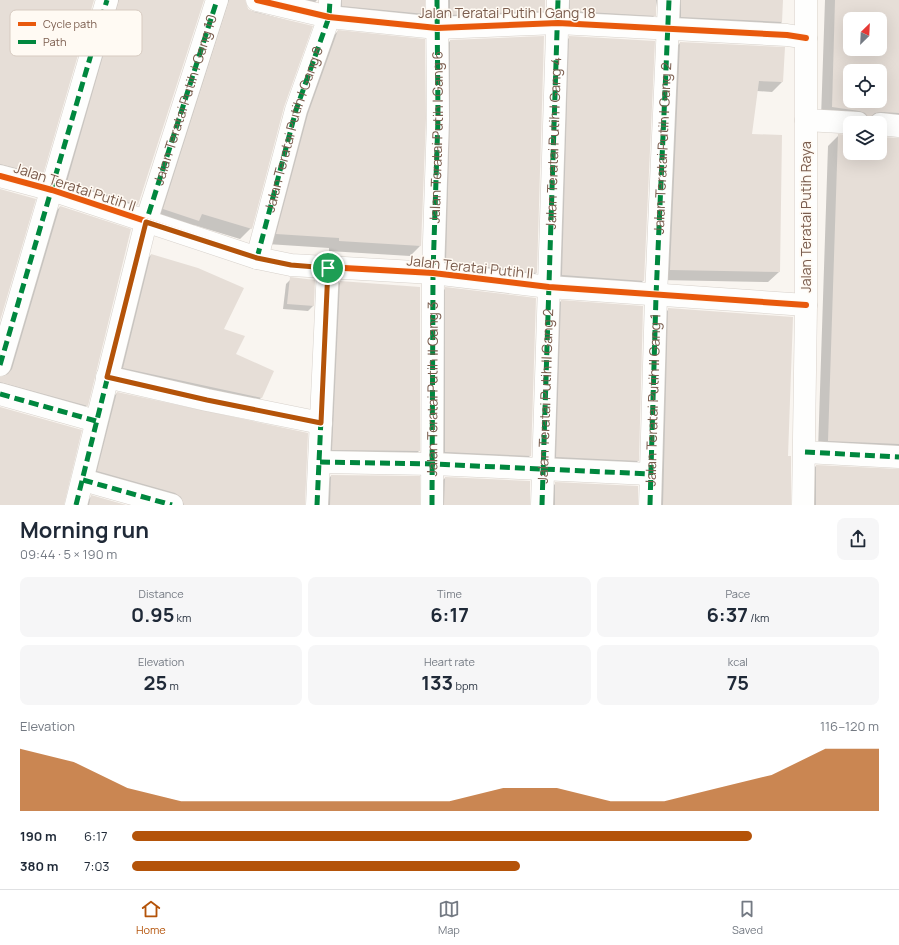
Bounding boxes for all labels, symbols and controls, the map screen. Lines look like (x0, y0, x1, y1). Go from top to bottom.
street label: Jalan Teratai Putih I Gang 18 (418, 3, 596, 22)
legend (10, 10, 142, 56)
street label: Jalan Teratai Putih I Gang 10 (149, 12, 221, 187)
north arrow (843, 12, 887, 56)
map controls (843, 12, 887, 160)
text: Cycle path (43, 16, 97, 31)
text: Path (43, 34, 66, 49)
street label: Jalan Teratai Putih I Gang 8 (260, 44, 327, 214)
street label: Jalan Teratai Putih I Gang 6 (425, 51, 447, 224)
street label: Jalan Teratai Putih I Gang 4 (541, 57, 565, 230)
street label: Jalan Teratai Putih I Gang 2 (649, 62, 675, 235)
button: locate (843, 64, 887, 108)
button: layers (843, 116, 887, 160)
street label: Jalan Teratai Putih Raya (796, 141, 815, 293)
street label: Jalan Teratai Putih II (12, 158, 139, 215)
street label: Jalan Teratai Putih II (406, 250, 534, 283)
pin (311, 251, 345, 285)
icon: arrive (317, 257, 339, 279)
street label: Jalan Teratai Putih II Gang 3 (422, 301, 442, 477)
street label: Jalan Teratai Putih II Gang 2 (533, 308, 557, 484)
street label: Jalan Teratai Putih II Gang 1 (641, 313, 664, 487)
text: Morning run (20, 515, 149, 545)
button: share (837, 518, 879, 560)
text: 09:44 · 5 × 190 m (20, 545, 117, 563)
text: Distance (139, 586, 184, 601)
text: Time (437, 586, 462, 601)
text: Pace (725, 586, 750, 601)
text: 0.95 (131, 601, 174, 628)
text: 6:17 (430, 601, 469, 628)
text: 6:37 (706, 601, 748, 628)
text: km (174, 610, 191, 625)
text: /km (748, 610, 769, 625)
text: Elevation (138, 654, 184, 669)
text: Heart rate (424, 654, 475, 669)
text: kcal (728, 654, 748, 669)
text: 25 (144, 669, 167, 696)
text: 133 (421, 669, 453, 696)
text: 75 (727, 669, 749, 696)
text: m (167, 678, 179, 693)
text: bpm (453, 678, 478, 693)
text: Elevation (20, 717, 75, 735)
text: 116–120 m (820, 717, 879, 735)
text: 190 m (20, 827, 57, 845)
text: 6:17 (84, 827, 108, 845)
text: 380 m (20, 857, 58, 875)
text: 7:03 (84, 857, 110, 875)
tab: Home (136, 898, 166, 937)
tab: Map (438, 898, 460, 937)
tab: Saved (732, 898, 763, 937)

